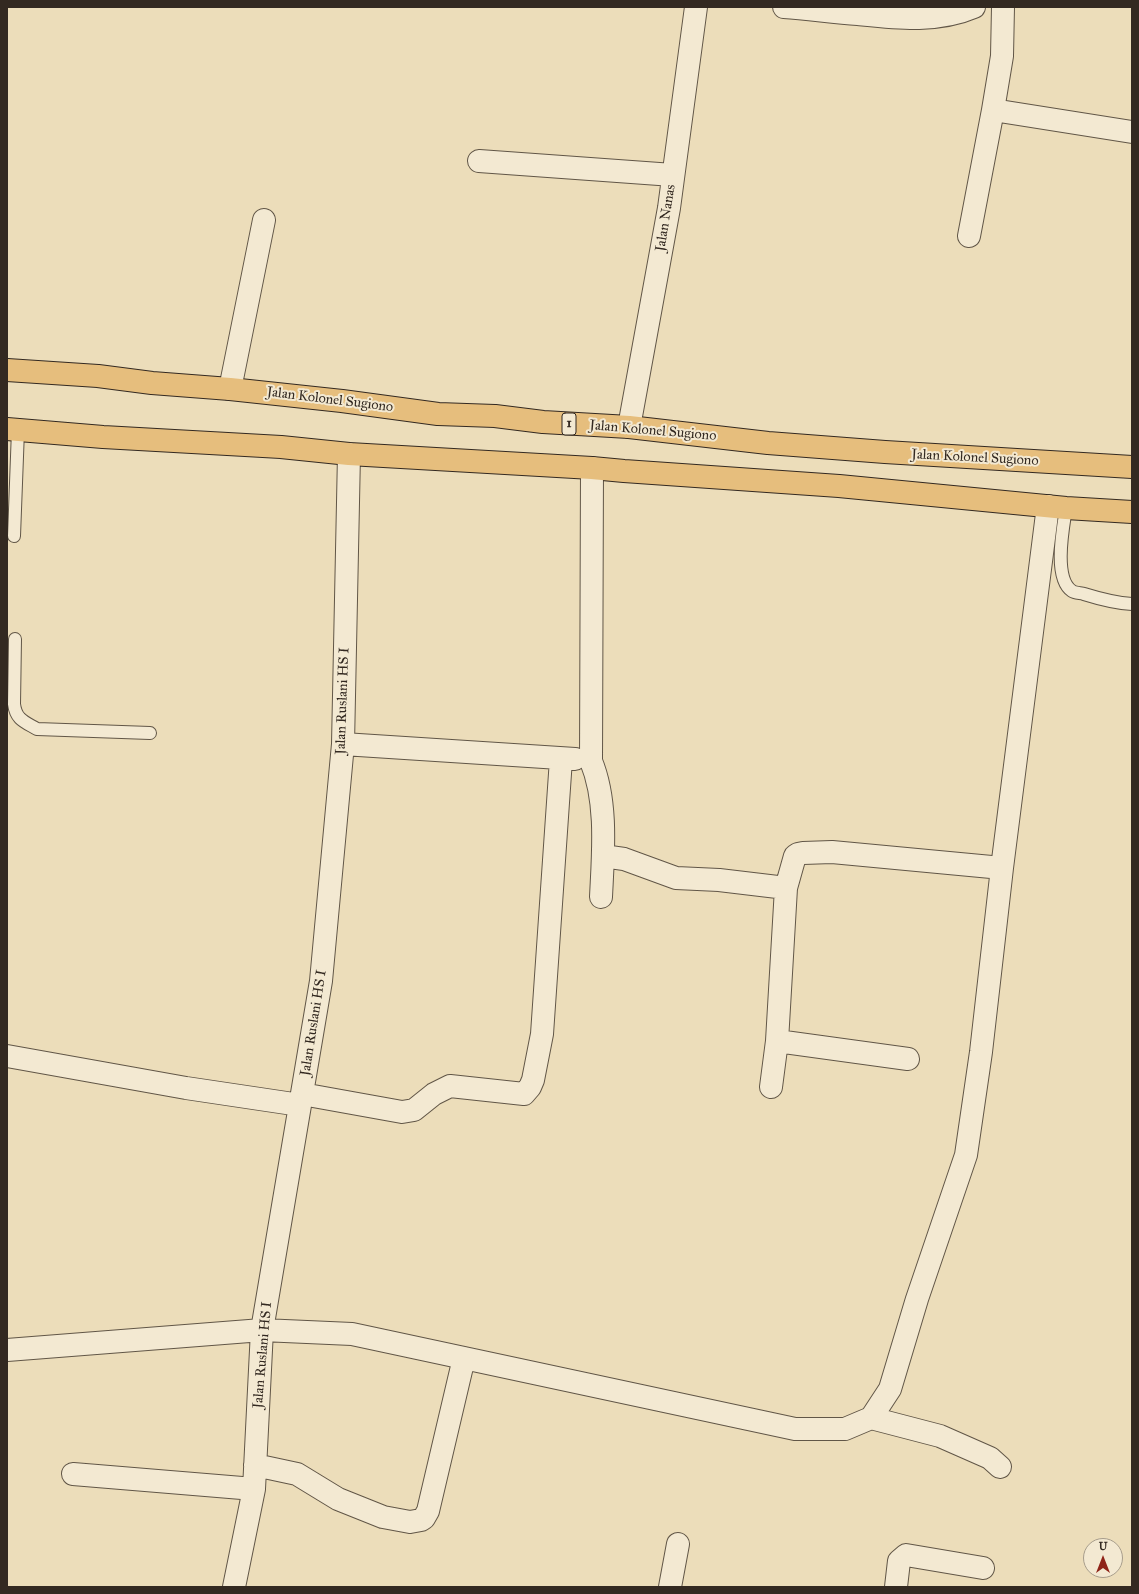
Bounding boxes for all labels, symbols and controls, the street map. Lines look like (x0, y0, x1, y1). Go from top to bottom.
street label: Jalan Nanas (652, 183, 680, 253)
street label: Jalan Kolonel Sugiono (266, 384, 394, 416)
road number: 1 (562, 413, 576, 435)
street label: Jalan Kolonel Sugiono (589, 417, 717, 445)
street label: Jalan Kolonel Sugiono (911, 446, 1039, 470)
street label: Jalan Ruslani HS I (333, 647, 353, 755)
street label: Jalan Ruslani HS I (297, 969, 331, 1077)
street label: Jalan Ruslani HS I (250, 1301, 276, 1409)
north arrow (1083, 1538, 1123, 1578)
text: U (1099, 1540, 1107, 1553)

